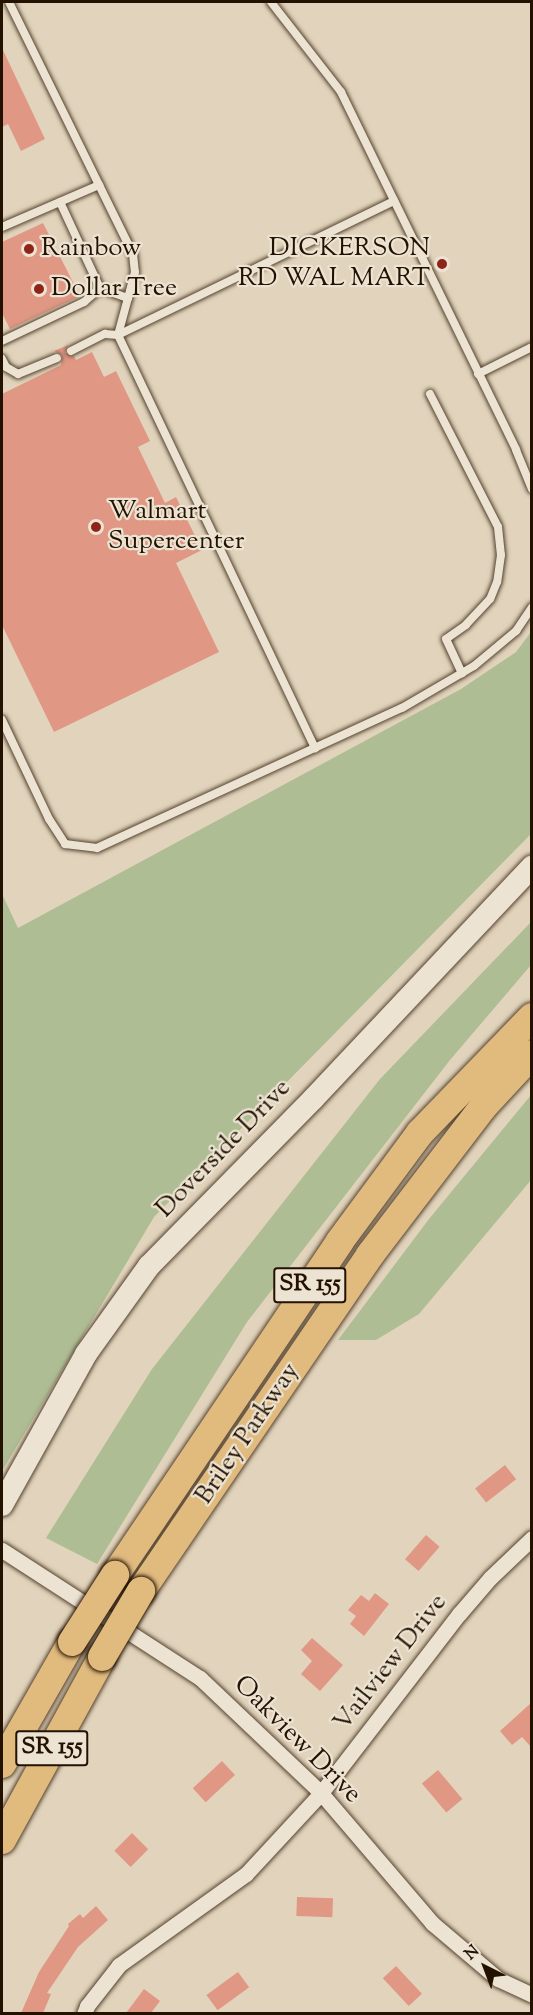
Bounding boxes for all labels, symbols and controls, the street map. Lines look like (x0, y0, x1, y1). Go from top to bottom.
place label: Rainbow (41, 233, 141, 265)
place label: DICKERSON RD WAL MART (238, 233, 430, 294)
marker: Rainbow (22, 242, 36, 256)
marker: DICKERSON RD WAL MART (435, 257, 449, 271)
place label: Dollar Tree (51, 273, 177, 305)
marker: Dollar Tree (32, 282, 46, 296)
place label: Walmart Supercenter (108, 496, 244, 558)
marker: Walmart Supercenter (89, 520, 103, 534)
street label: Doverside Drive (150, 1073, 298, 1225)
road number: SR 155 (272, 1264, 348, 1306)
street label: Briley Parkway (189, 1357, 307, 1511)
street label: Vailview Drive (328, 1588, 454, 1738)
street label: Oakview Drive (227, 1670, 367, 1810)
road number: SR 155 (14, 1727, 90, 1769)
north arrow (455, 1937, 515, 1997)
text: N (460, 1940, 485, 1966)

